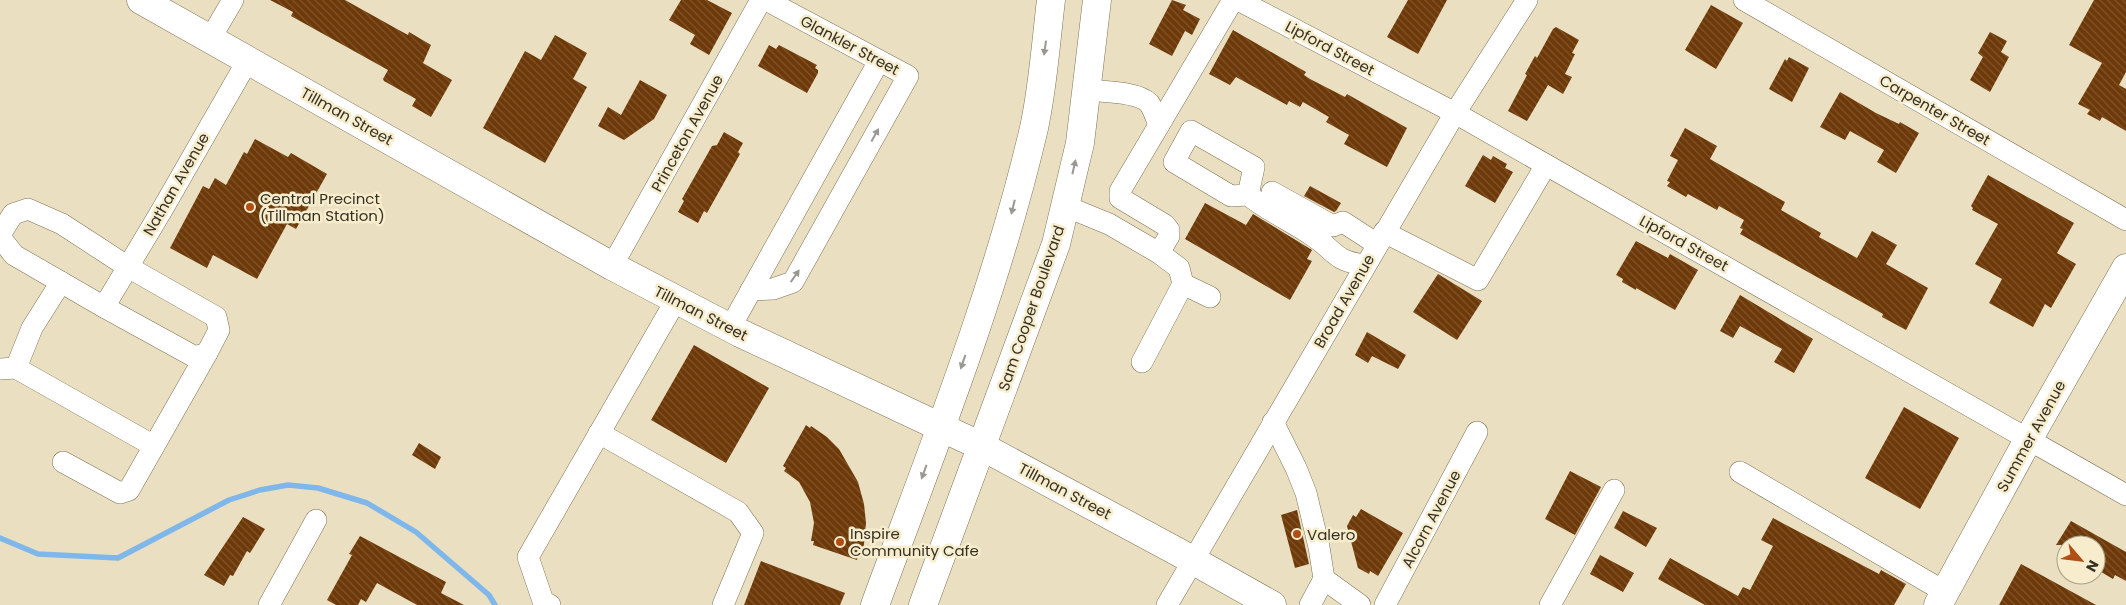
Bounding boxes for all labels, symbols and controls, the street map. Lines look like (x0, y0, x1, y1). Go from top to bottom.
street label: Glankler Street (797, 10, 903, 80)
street label: Lipford Street (1282, 16, 1378, 80)
one-way arrow (1041, 41, 1049, 57)
street label: Carpenter Street (1876, 70, 1994, 150)
street label: Princeton Avenue (646, 71, 728, 195)
street label: Tillman Street (297, 82, 397, 150)
one-way arrow (871, 128, 880, 142)
street label: Nathan Avenue (138, 129, 214, 239)
one-way arrow (1070, 160, 1078, 175)
place label: Central Precinct (Tillman Station) (260, 188, 385, 226)
one-way arrow (1009, 200, 1017, 215)
marker: Central Precinct (Tillman Station) (244, 201, 256, 213)
street label: Lipford Street (1636, 210, 1732, 276)
street label: Sam Cooper Boulevard (993, 222, 1069, 394)
street label: Broad Avenue (1309, 250, 1379, 352)
one-way arrow (790, 269, 800, 283)
street label: Tillman Street (651, 280, 751, 346)
one-way arrow (959, 355, 967, 370)
street label: Summer Avenue (1992, 376, 2070, 496)
street label: Tillman Street (1015, 458, 1115, 524)
one-way arrow (920, 465, 927, 480)
street label: Alcorn Avenue (1396, 466, 1466, 572)
place label: Inspire Community Cafe (850, 523, 979, 561)
place label: Valero (1307, 524, 1355, 545)
marker: Valero (1291, 528, 1303, 540)
north arrow (2056, 535, 2106, 585)
marker: Inspire Community Cafe (834, 536, 846, 548)
text: N (2081, 557, 2104, 575)

